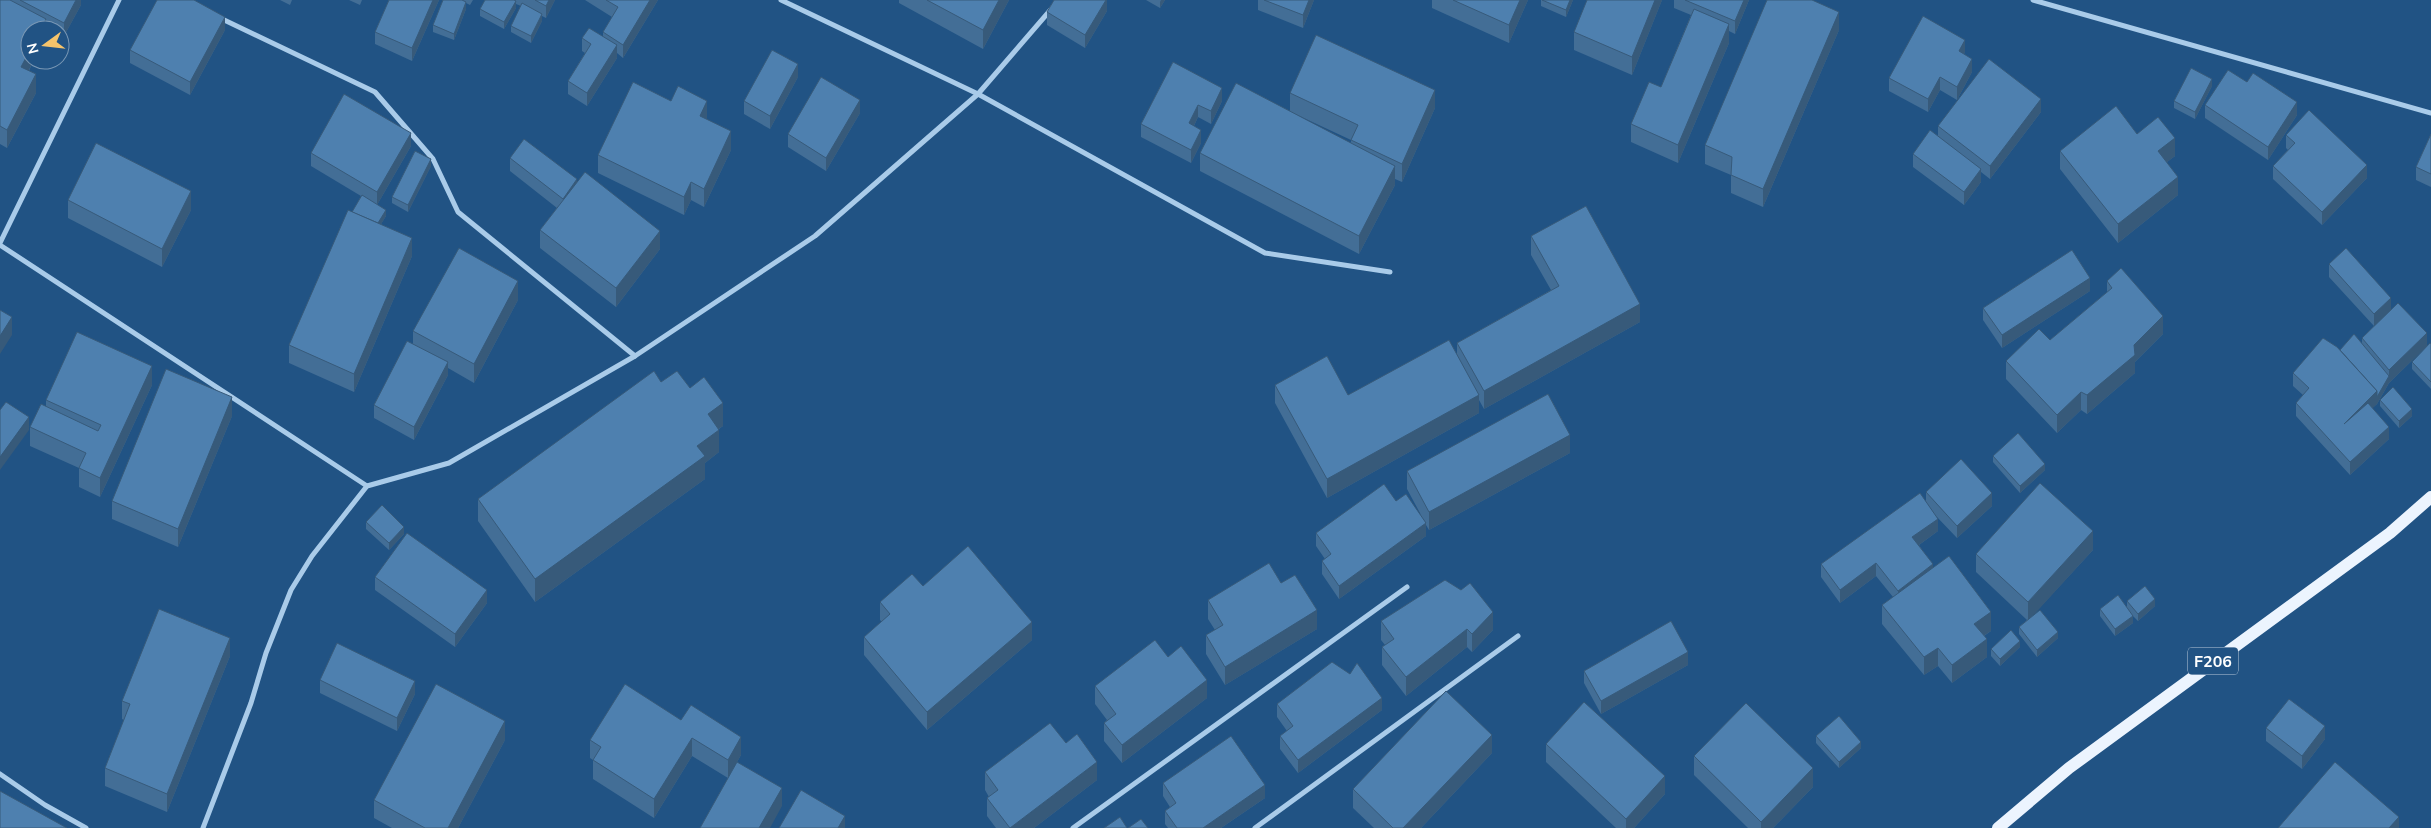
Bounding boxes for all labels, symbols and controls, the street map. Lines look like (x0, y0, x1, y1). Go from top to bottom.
north arrow (20, 20, 70, 70)
text: N (22, 41, 43, 56)
road number: F206 (2188, 648, 2238, 674)

